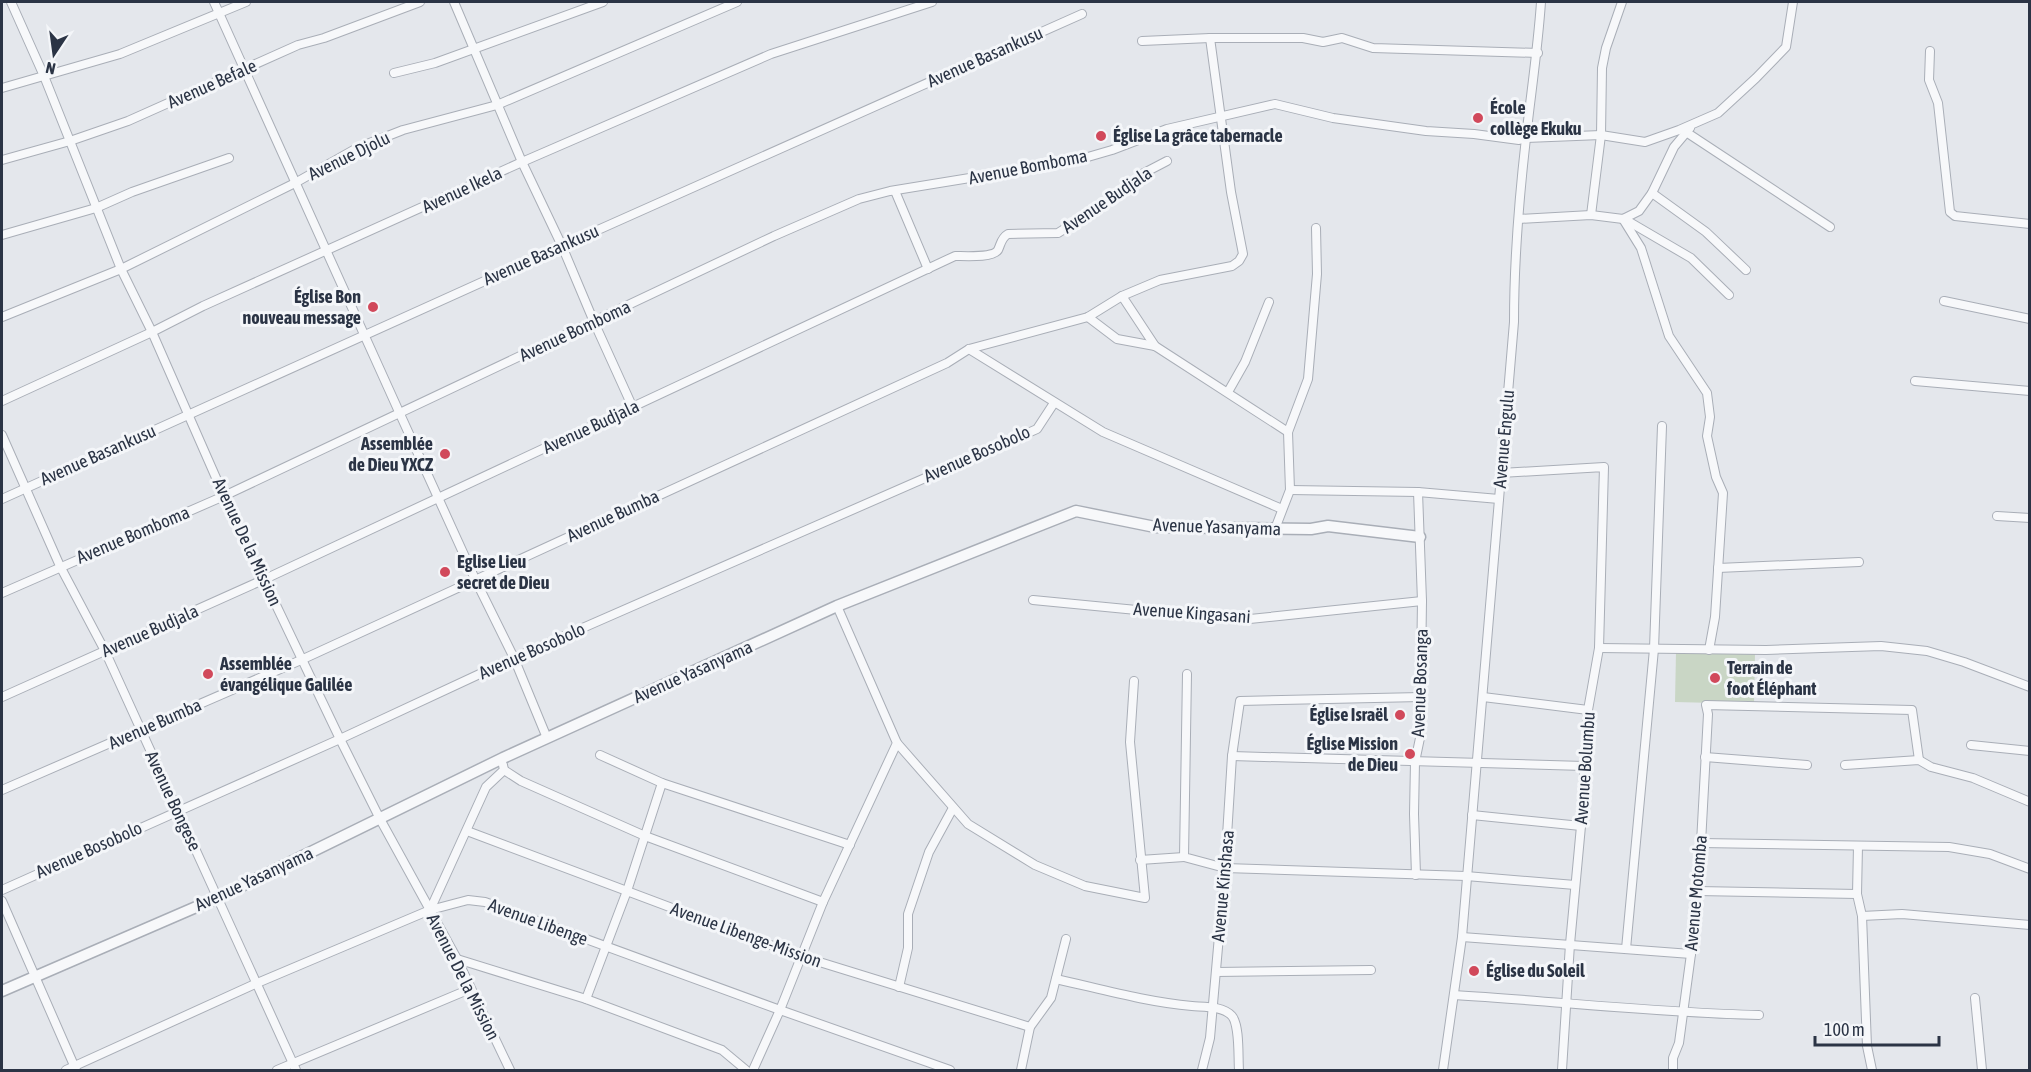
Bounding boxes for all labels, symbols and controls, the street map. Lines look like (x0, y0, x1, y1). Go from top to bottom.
street label: Avenue Basankusu (924, 22, 1046, 91)
north arrow (24, 24, 84, 84)
street label: Avenue Befale (164, 55, 260, 112)
text: N (44, 59, 57, 78)
place label: École collège Ekuku (1490, 97, 1582, 139)
marker: École collège Ekuku (1471, 111, 1485, 125)
place label: Église La grâce tabernacle (1113, 125, 1283, 146)
street label: Avenue Djolu (304, 127, 393, 184)
marker: Église La grâce tabernacle (1094, 129, 1108, 143)
street label: Avenue Bomboma (967, 145, 1089, 188)
street label: Avenue Ikela (418, 162, 505, 217)
street label: Avenue Budjala (1058, 162, 1156, 237)
street label: Avenue Basankusu (480, 220, 602, 289)
place label: Église Bon nouveau message (242, 286, 361, 328)
street label: Avenue Bomboma (516, 296, 634, 366)
marker: Église Bon nouveau message (366, 300, 380, 314)
street label: Avenue Engulu (1489, 389, 1518, 489)
street label: Avenue Budjala (539, 395, 642, 458)
street label: Avenue Basankusu (37, 420, 159, 489)
street label: Avenue Bosobolo (920, 421, 1033, 486)
place label: Assemblée de Dieu YXCZ (348, 433, 434, 475)
marker: Assemblée de Dieu YXCZ (438, 447, 452, 461)
street label: Avenue De la Mission (209, 474, 286, 609)
street label: Avenue Bumba (563, 485, 662, 546)
street label: Avenue Bomboma (73, 501, 192, 568)
street label: Avenue Yasanyama (1153, 514, 1281, 539)
place label: Eglise Lieu secret de Dieu (457, 551, 550, 593)
marker: Eglise Lieu secret de Dieu (438, 565, 452, 579)
street label: Avenue Kingasani (1133, 598, 1251, 627)
street label: Avenue Budjala (98, 600, 201, 661)
street label: Avenue Bosobolo (475, 618, 588, 683)
street label: Avenue Bosanga (1407, 628, 1432, 738)
street label: Avenue Yasanyama (630, 636, 756, 707)
place label: Assemblée évangélique Galilée (219, 653, 352, 695)
place label: Terrain de foot Éléphant (1726, 657, 1817, 699)
marker: Assemblée évangélique Galilée (201, 667, 215, 681)
marker: Terrain de foot Éléphant (1708, 671, 1722, 685)
street label: Avenue Bumba (105, 694, 204, 753)
place label: Église Israël (1309, 704, 1388, 725)
marker: Église Israël (1393, 708, 1407, 722)
street label: Avenue Bolumbu (1570, 711, 1599, 825)
place label: Église Mission de Dieu (1306, 733, 1398, 775)
street label: Avenue Bongese (141, 747, 206, 854)
marker: Église Mission de Dieu (1403, 747, 1417, 761)
street label: Avenue Bosobolo (32, 817, 145, 882)
street label: Avenue Kinshasa (1207, 829, 1238, 943)
street label: Avenue Motomba (1680, 834, 1711, 952)
street label: Avenue Yasanyama (191, 842, 316, 915)
street label: Avenue Libenge (486, 894, 591, 949)
street label: Avenue Libenge-Mission (668, 897, 825, 972)
street label: Avenue De la Mission (423, 910, 504, 1043)
place label: Église du Soleil (1486, 960, 1585, 981)
marker: Église du Soleil (1467, 964, 1481, 978)
scale bar (1815, 1009, 1940, 1047)
text: 100 m (1824, 1019, 1865, 1040)

